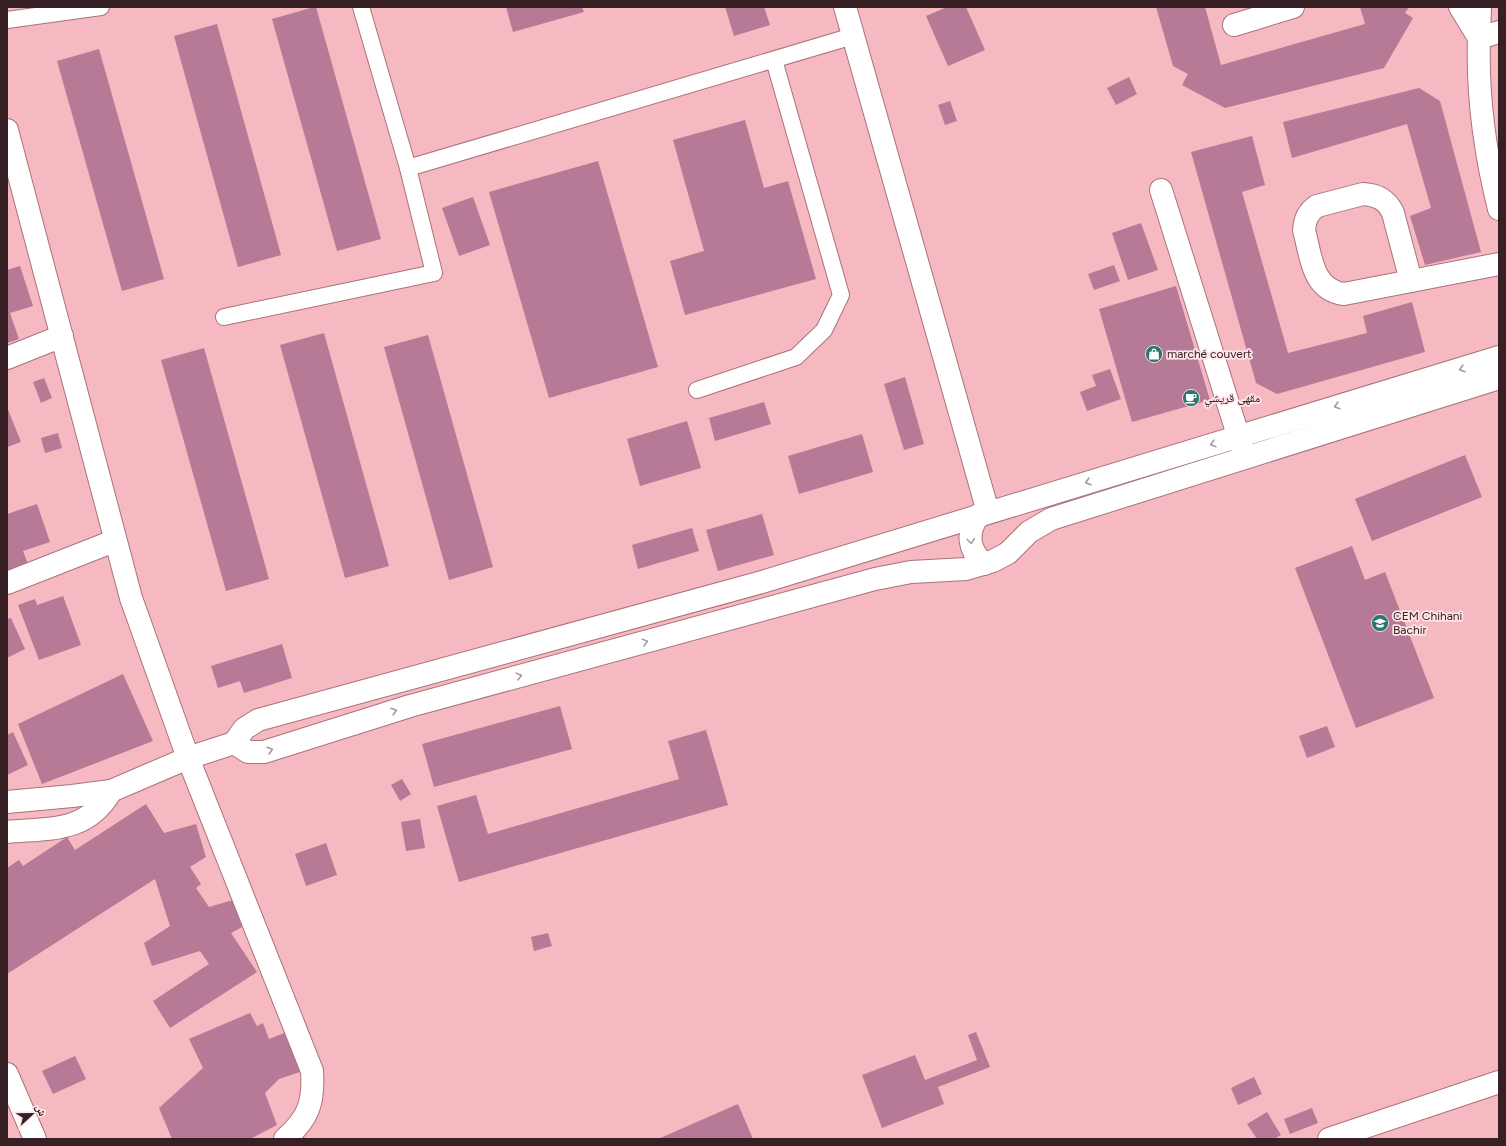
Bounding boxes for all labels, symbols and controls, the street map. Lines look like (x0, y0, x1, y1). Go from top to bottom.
shop icon: marché couvert (1144, 344, 1164, 364)
place label: marché couvert (1167, 347, 1252, 361)
one-way arrow (1458, 364, 1465, 373)
cafe icon: مقهى قريشي (1181, 388, 1201, 408)
place label: مقهى قريشي (1204, 391, 1260, 408)
one-way arrow (1334, 401, 1341, 410)
one-way arrow (1210, 439, 1217, 448)
one-way arrow (1085, 477, 1092, 486)
one-way arrow (966, 538, 975, 544)
place label: CEM Chihani Bachir (1393, 609, 1462, 637)
school or university icon: CEM Chihani Bachir (1370, 613, 1390, 633)
one-way arrow (641, 638, 648, 647)
one-way arrow (515, 672, 522, 681)
one-way arrow (390, 707, 397, 716)
one-way arrow (266, 746, 273, 755)
north arrow (12, 1094, 52, 1134)
text: ش (32, 1103, 49, 1119)

